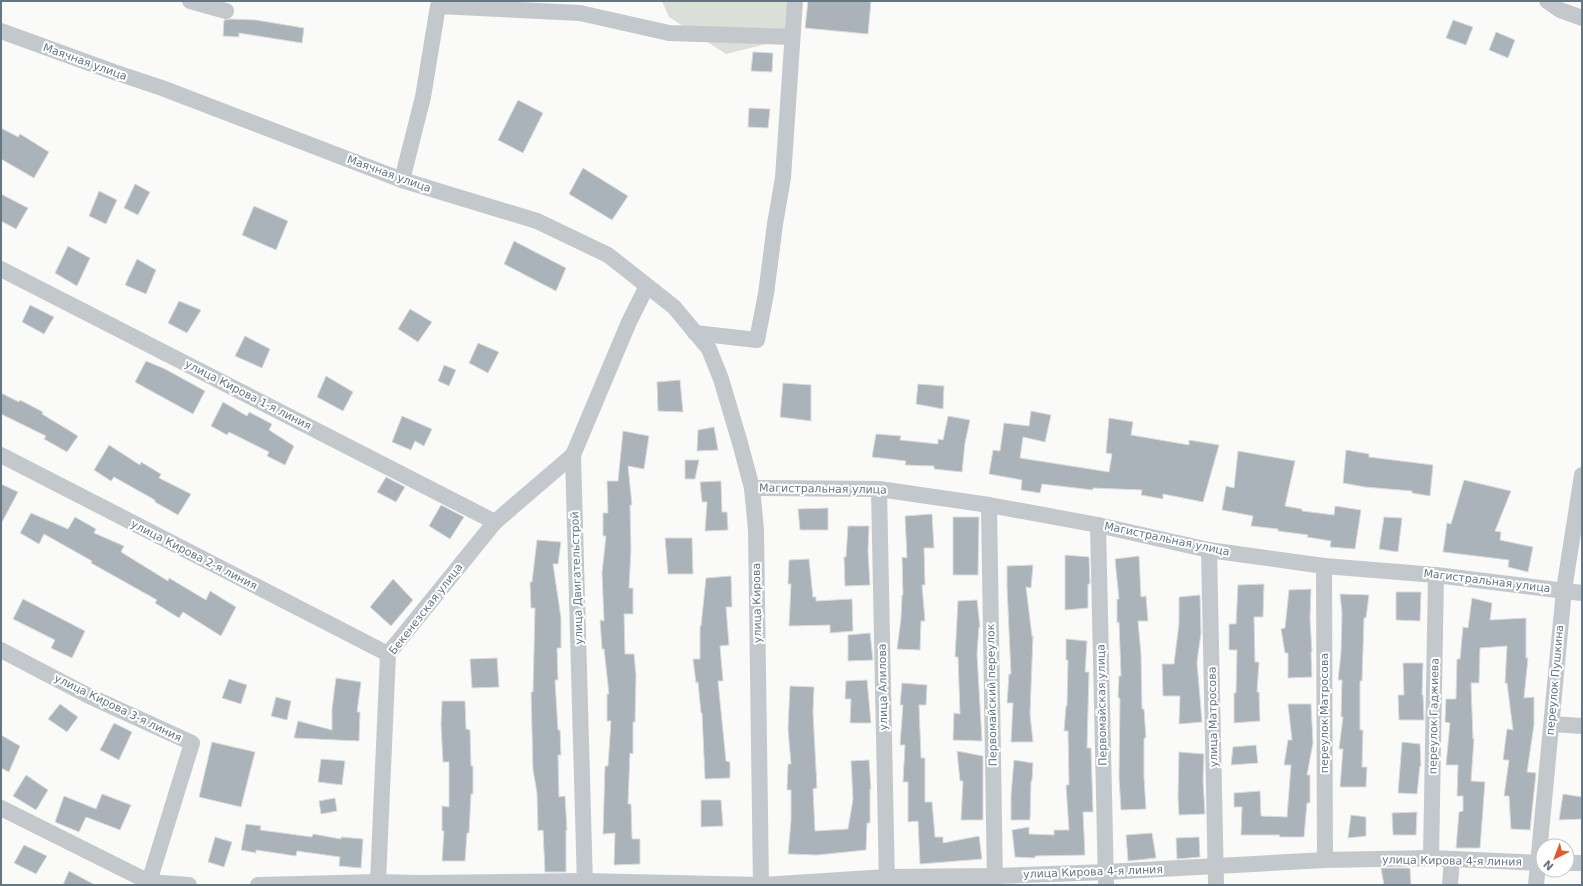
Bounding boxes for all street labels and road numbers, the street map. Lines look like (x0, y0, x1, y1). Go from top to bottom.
street label: Маячная улица (41, 41, 129, 83)
street label: Маячная улица (345, 153, 433, 195)
street label: улица Кирова 1-я линия (183, 357, 313, 433)
street label: Магистральная улица (759, 481, 887, 497)
street label: улица Двигательстрой (568, 511, 586, 645)
street label: улица Кирова 2-я линия (129, 517, 259, 593)
street label: Магистральная улица (1103, 519, 1231, 559)
street label: Бекенезская улица (386, 561, 466, 657)
street label: улица Кирова (750, 563, 764, 643)
street label: Магистральная улица (1423, 567, 1551, 595)
street label: Первомайский переулок (984, 623, 1000, 766)
street label: переулок Пушкина (1544, 624, 1566, 736)
street label: улица Алилова (876, 643, 890, 731)
street label: Первомайская улица (1094, 644, 1110, 766)
street label: переулок Матросова (1318, 653, 1331, 773)
street label: переулок Гаджиева (1426, 658, 1442, 774)
street label: улица Матросова (1206, 667, 1220, 767)
street label: улица Кирова 3-я линия (52, 671, 184, 745)
street label: улица Кирова 4-я линия (1382, 853, 1522, 869)
street label: улица Кирова 4-я линия (1023, 863, 1163, 881)

